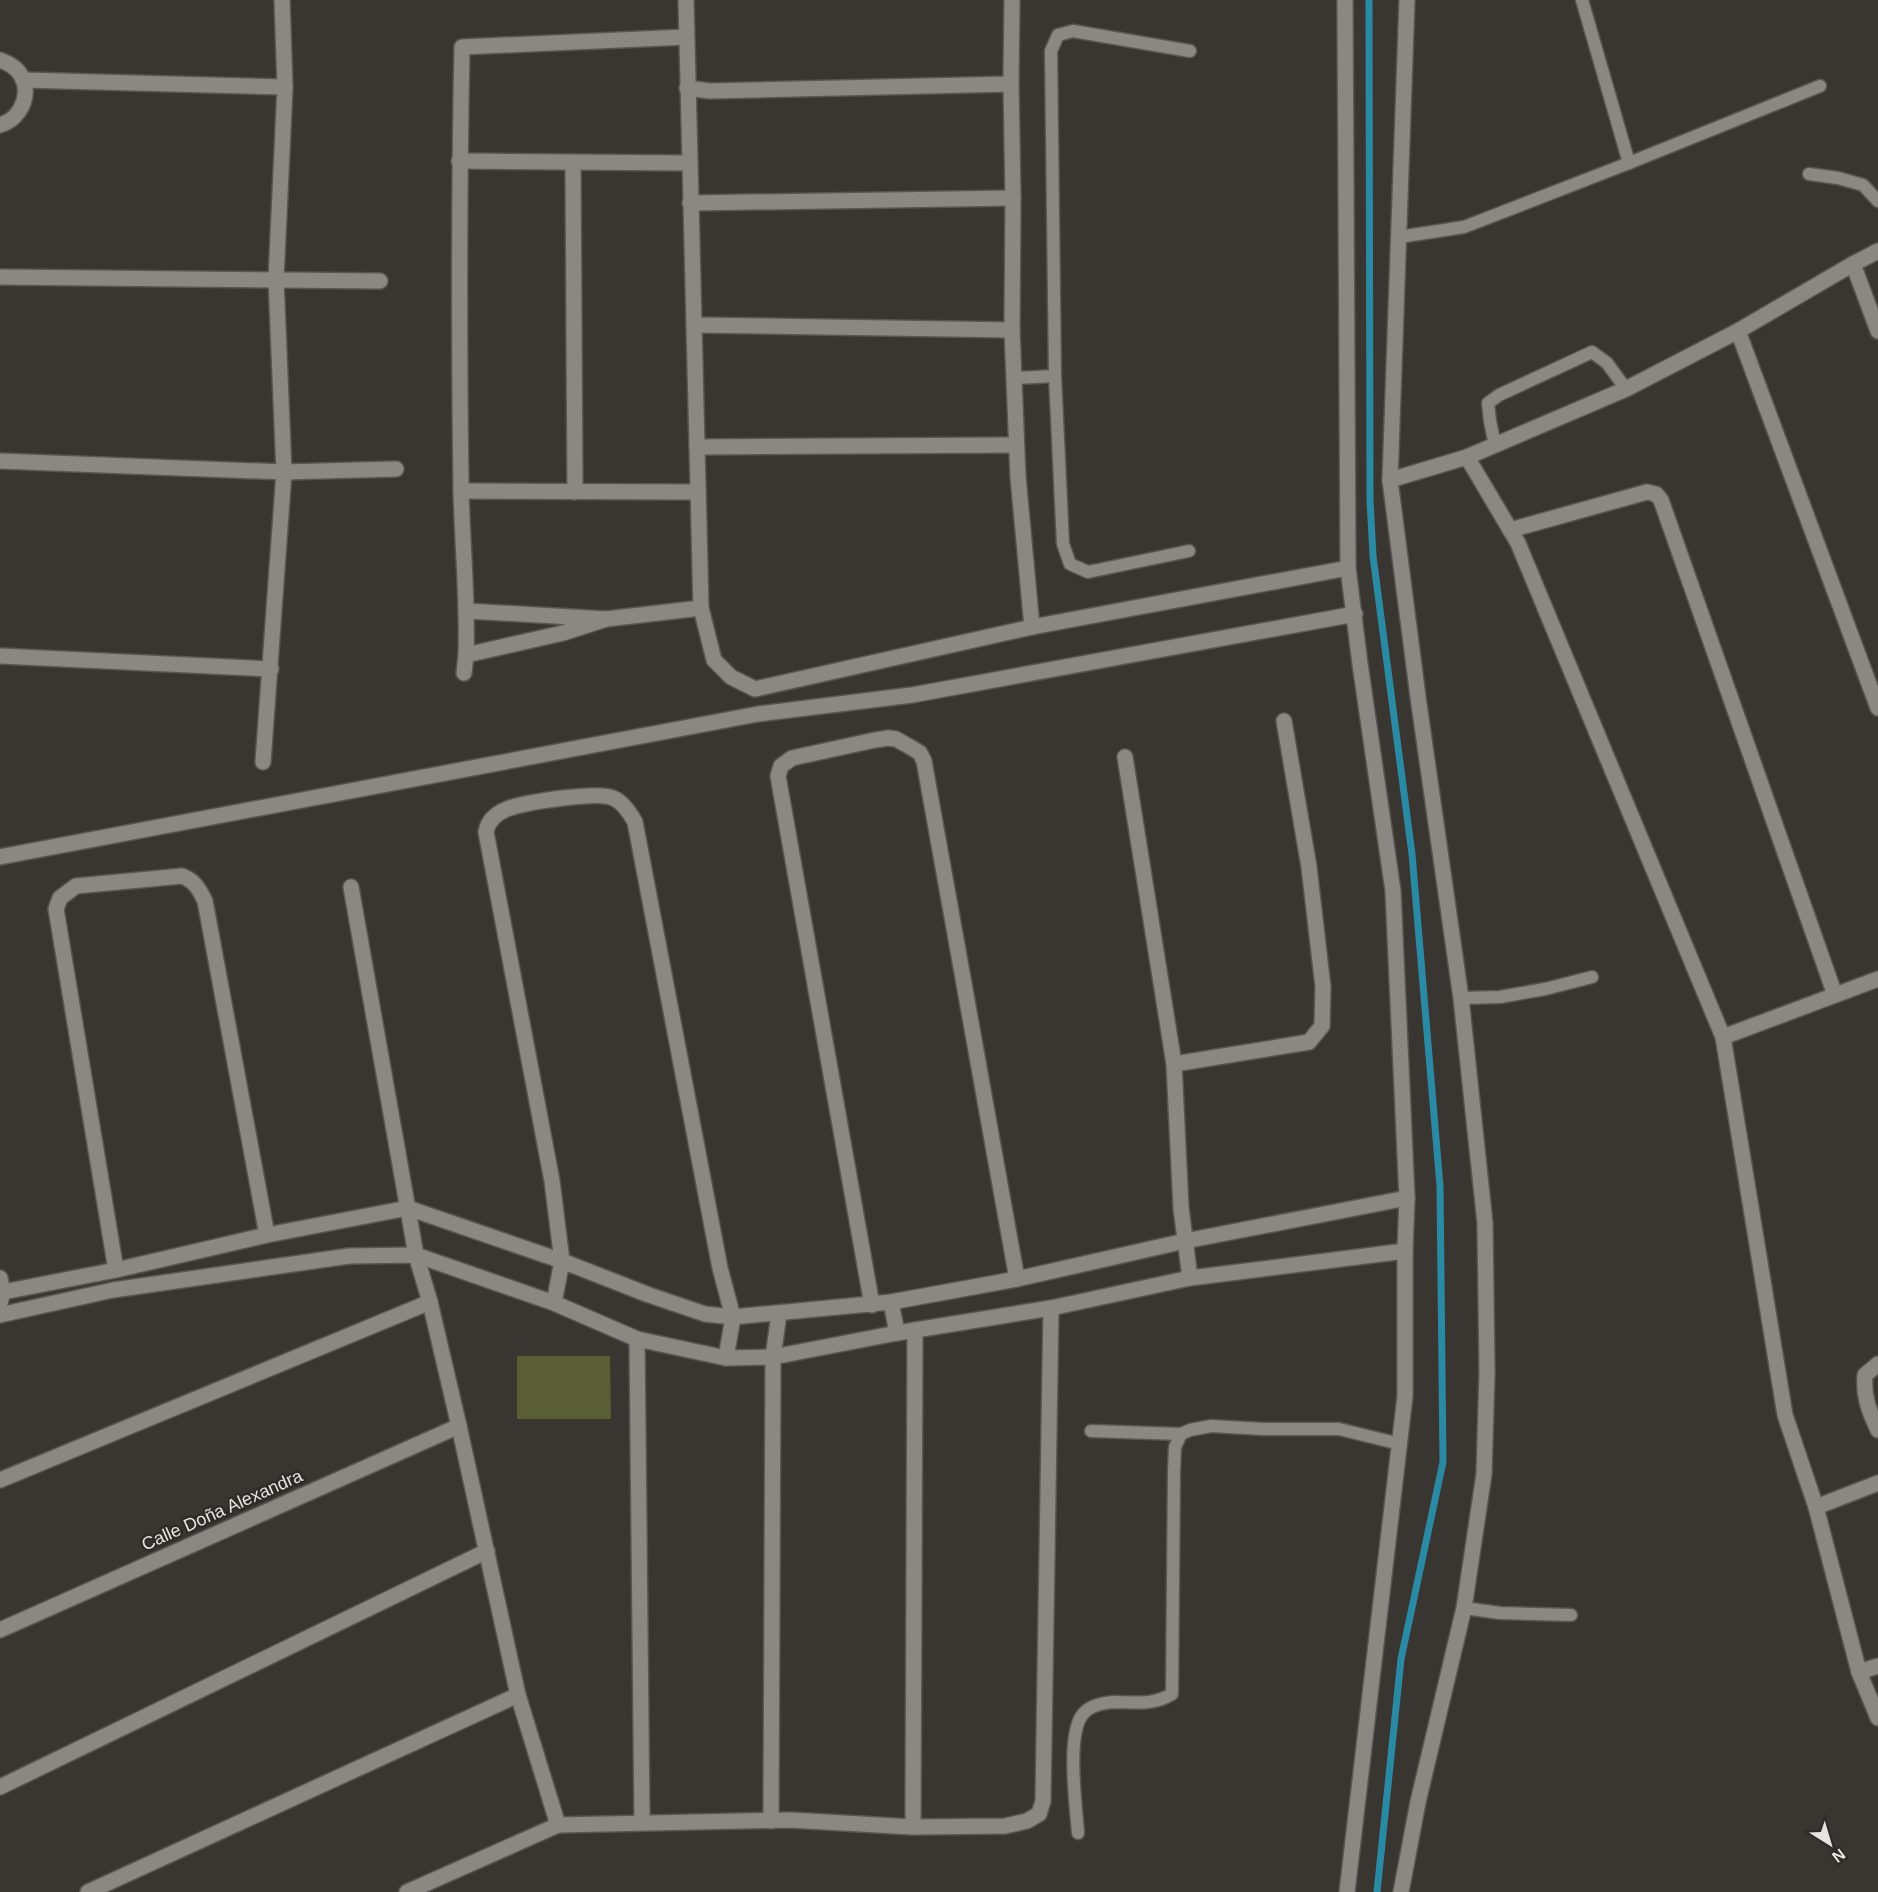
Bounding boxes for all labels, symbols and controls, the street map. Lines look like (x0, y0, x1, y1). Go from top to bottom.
street label: Calle Doña Alexandra (138, 1465, 306, 1555)
north arrow (1800, 1814, 1860, 1874)
text: N (1829, 1845, 1848, 1866)

